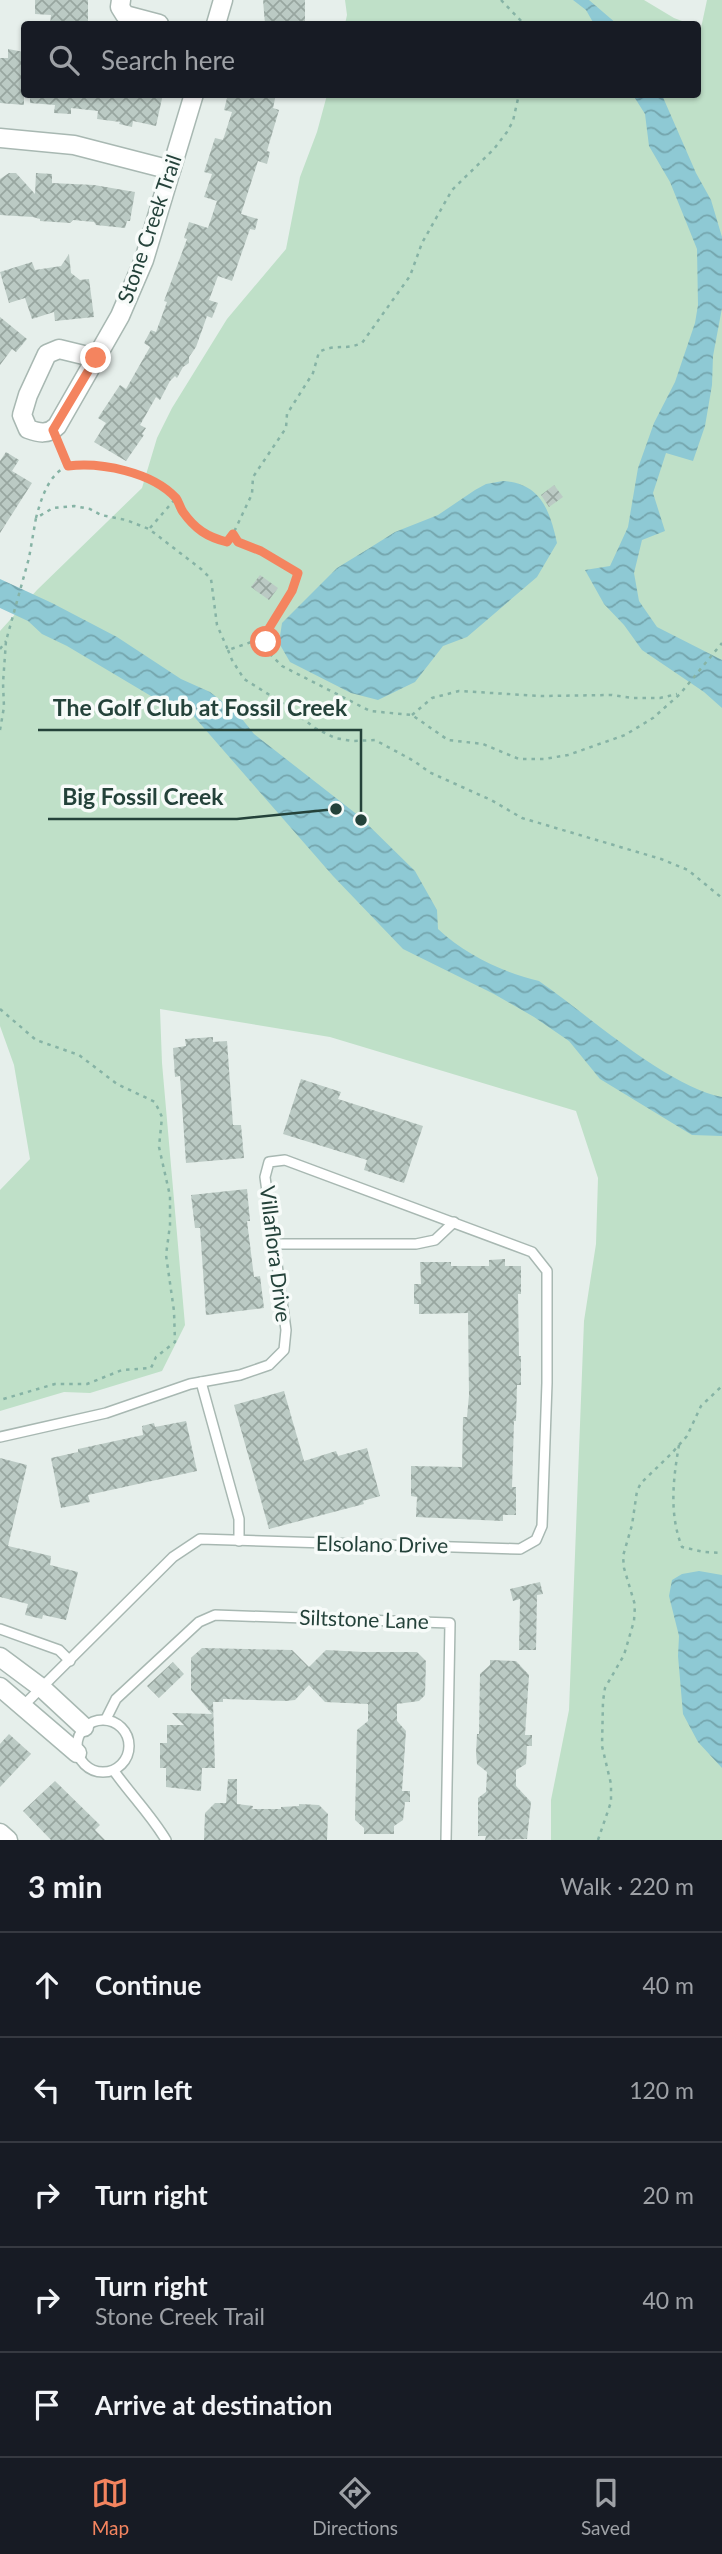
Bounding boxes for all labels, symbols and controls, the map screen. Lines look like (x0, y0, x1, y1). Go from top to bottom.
search box (21, 21, 701, 98)
icon: search (45, 41, 83, 79)
text: Search here (101, 44, 235, 76)
street label: Stone Creek Trail (111, 151, 186, 306)
route end (80, 342, 111, 373)
route start (250, 626, 281, 657)
callout: The Golf Club at Fossil Creek (38, 686, 361, 730)
text: The Golf Club at Fossil Creek (53, 693, 348, 721)
callout: Big Fossil Creek (48, 775, 237, 819)
text: Big Fossil Creek (62, 782, 224, 810)
street label: Villaflora Drive (256, 1184, 297, 1323)
street label: Elsolano Drive (316, 1530, 448, 1557)
street label: Siltstone Lane (299, 1604, 429, 1633)
text: 3 min (28, 1868, 102, 1904)
text: Walk · 220 m (560, 1872, 694, 1900)
icon: ahead (28, 1966, 66, 2004)
text: Continue (95, 1969, 201, 2001)
text: 40 m (643, 1971, 694, 1999)
icon: left (28, 2071, 66, 2109)
text: Turn left (95, 2074, 192, 2106)
text: 120 m (629, 2076, 694, 2104)
icon: right (28, 2176, 66, 2214)
text: Turn right (95, 2179, 208, 2211)
text: 20 m (643, 2181, 694, 2209)
text: Turn right (95, 2270, 208, 2302)
icon: right (28, 2281, 66, 2319)
text: 40 m (643, 2286, 694, 2314)
text: Stone Creek Trail (95, 2302, 265, 2330)
icon: arrive (28, 2386, 66, 2424)
text: Arrive at destination (95, 2389, 332, 2421)
tab: Map (91, 2474, 129, 2539)
tab: Directions (312, 2474, 398, 2539)
tab: Saved (581, 2474, 631, 2539)

